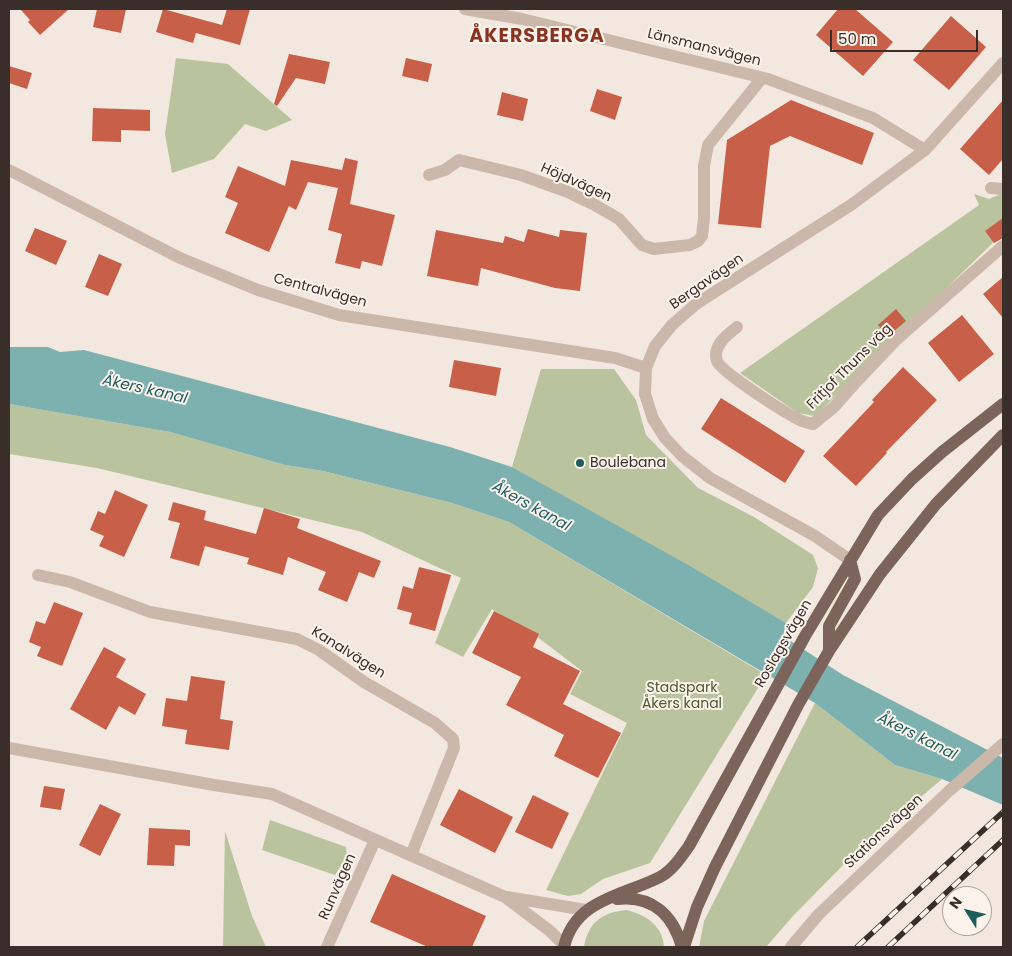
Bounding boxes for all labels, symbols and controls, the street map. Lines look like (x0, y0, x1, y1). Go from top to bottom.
scale bar (832, 20, 980, 52)
district label: ÅKERSBERGA (468, 26, 606, 48)
street label: Länsmansvägen (646, 26, 762, 70)
text: 50 m (838, 28, 876, 49)
street label: Höjdvägen (538, 160, 614, 206)
street label: Bergavägen (667, 251, 747, 313)
street label: Centralvägen (271, 270, 369, 312)
street label: Fritjof Thuns väg (804, 321, 896, 413)
water label: Åkers kanal (101, 372, 189, 408)
place label: Boulebana (590, 455, 666, 471)
marker: Boulebana (574, 457, 586, 469)
water label: Åkers kanal (489, 478, 573, 536)
street label: Roslagsvägen (752, 597, 816, 691)
street label: Kanalvägen (308, 624, 388, 682)
park label: Stadspark Åkers kanal (642, 680, 722, 712)
water label: Åkers kanal (874, 709, 960, 765)
street label: Stationsvägen (841, 791, 927, 873)
street label: Runvägen (316, 851, 360, 923)
north arrow (942, 886, 992, 936)
text: N (944, 893, 967, 913)

